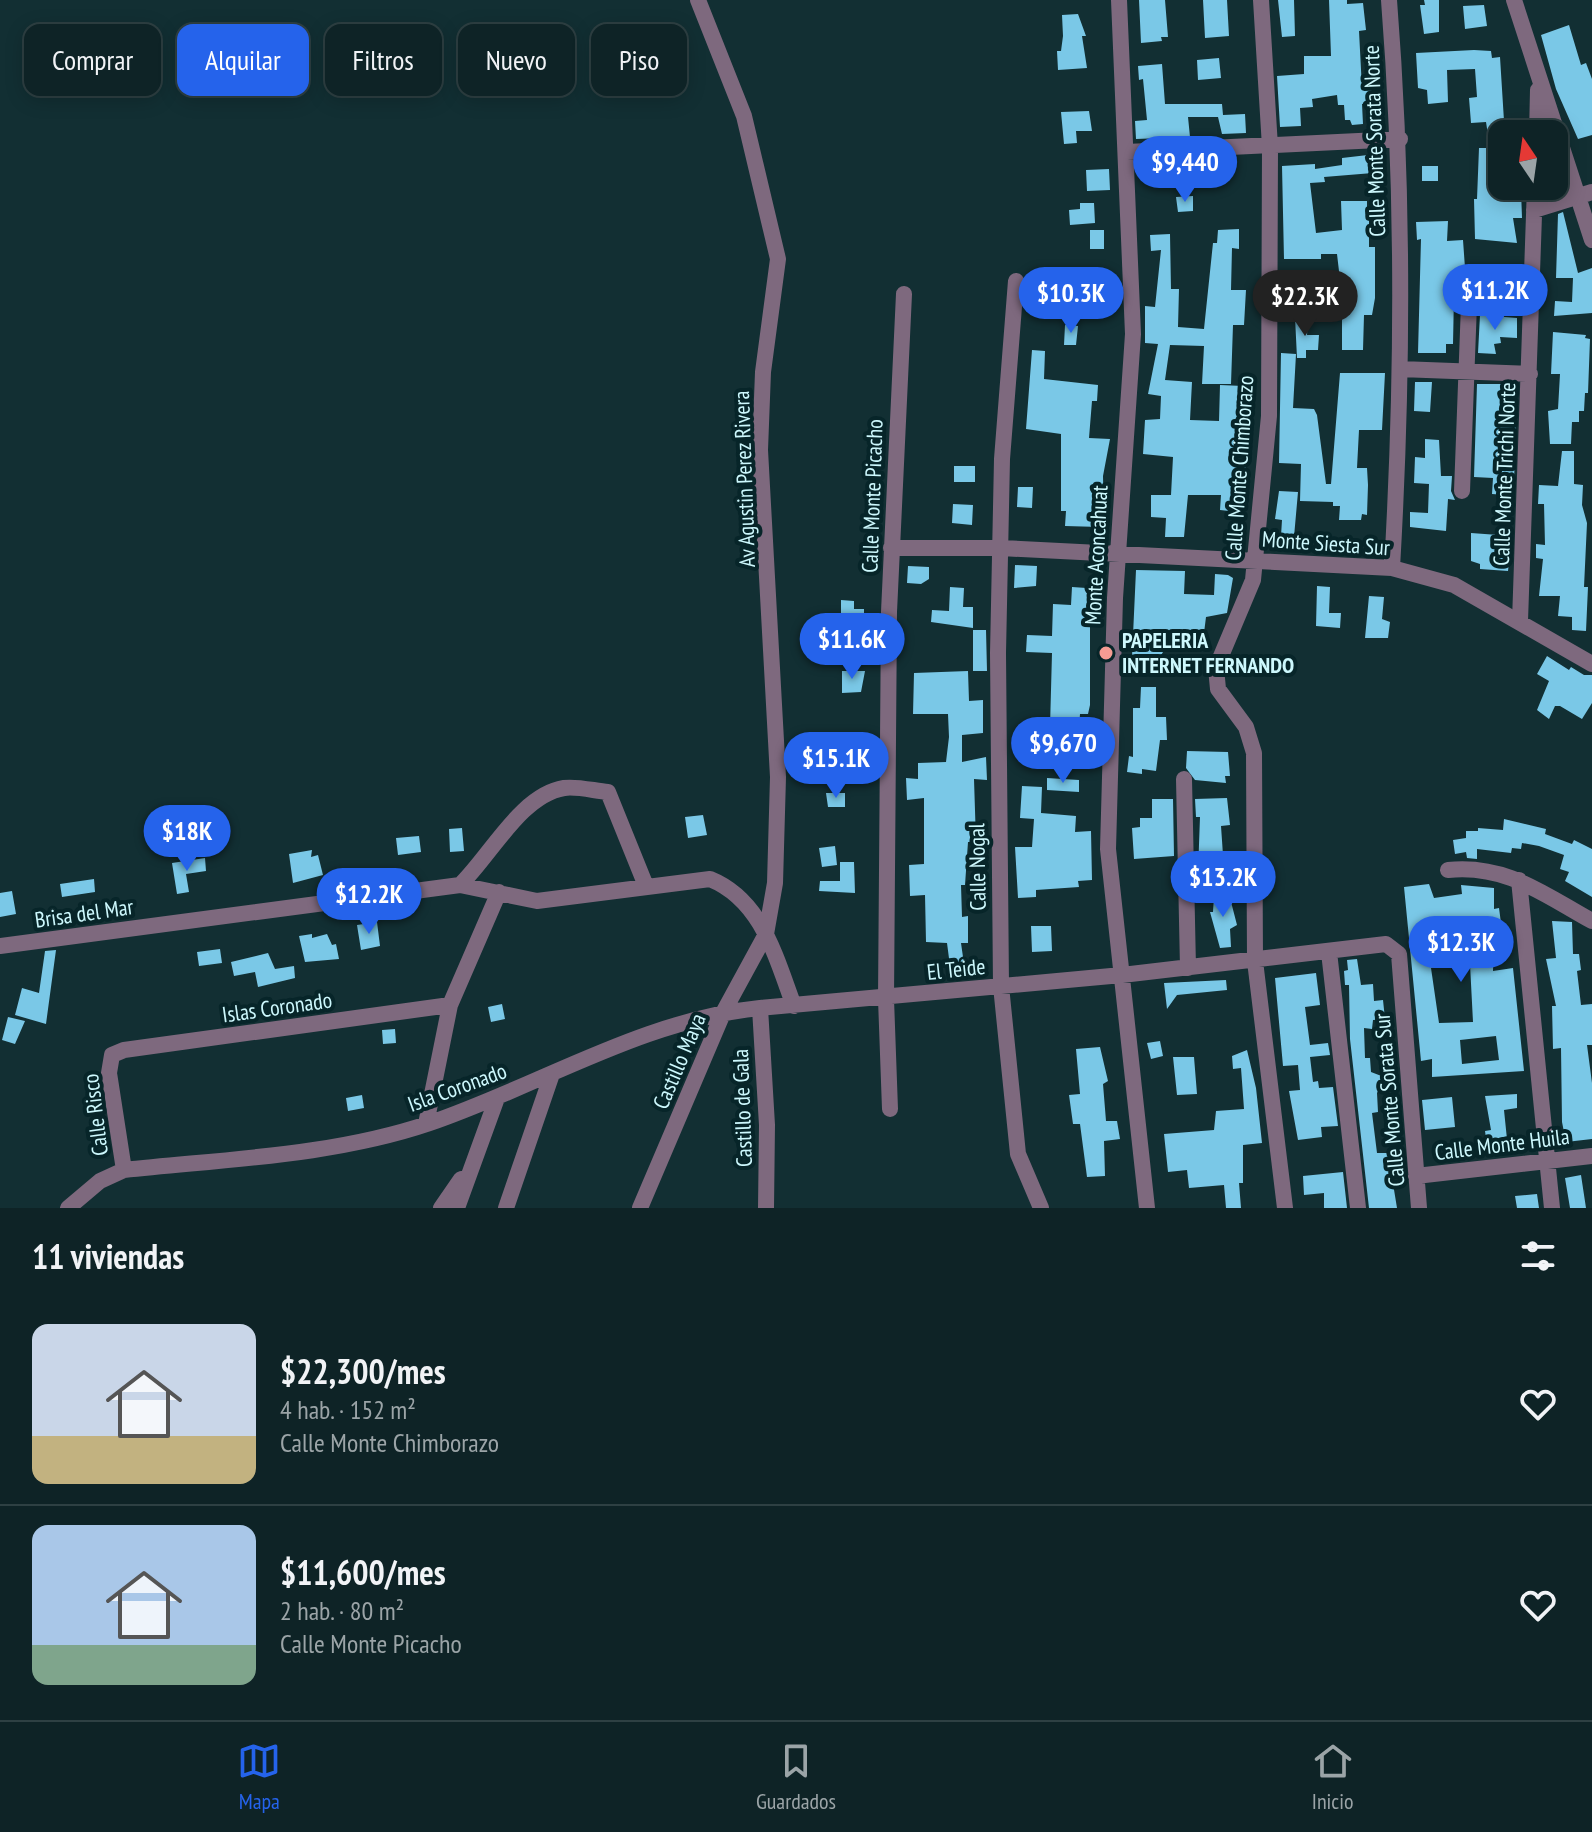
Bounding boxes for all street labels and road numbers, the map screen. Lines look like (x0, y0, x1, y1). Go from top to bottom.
street label: Calle Monte Sorata Norte (1357, 45, 1391, 237)
street label: Calle Monte Chimborazo (1219, 375, 1259, 561)
street label: Calle Monte Trichi Norte (1487, 382, 1521, 566)
street label: Av Agustin Perez Rivera (727, 390, 761, 568)
street label: Calle Monte Picacho (855, 419, 889, 573)
street label: Monte Aconcahuat (1078, 485, 1114, 625)
street label: Monte Siesta Sur (1261, 525, 1391, 561)
street label: Calle Nogal (962, 822, 992, 911)
street label: Brisa del Mar (33, 892, 135, 934)
street label: El Teide (925, 952, 987, 986)
street label: Islas Coronado (220, 985, 334, 1029)
street label: Castillo Maya (646, 1009, 712, 1113)
street label: Calle Monte Sorata Sur (1367, 1012, 1411, 1188)
street label: Castillo de Gala (726, 1048, 758, 1168)
street label: Isla Coronado (404, 1056, 510, 1118)
street label: Calle Risco (76, 1072, 114, 1158)
street label: Calle Monte Huila (1433, 1122, 1571, 1166)

